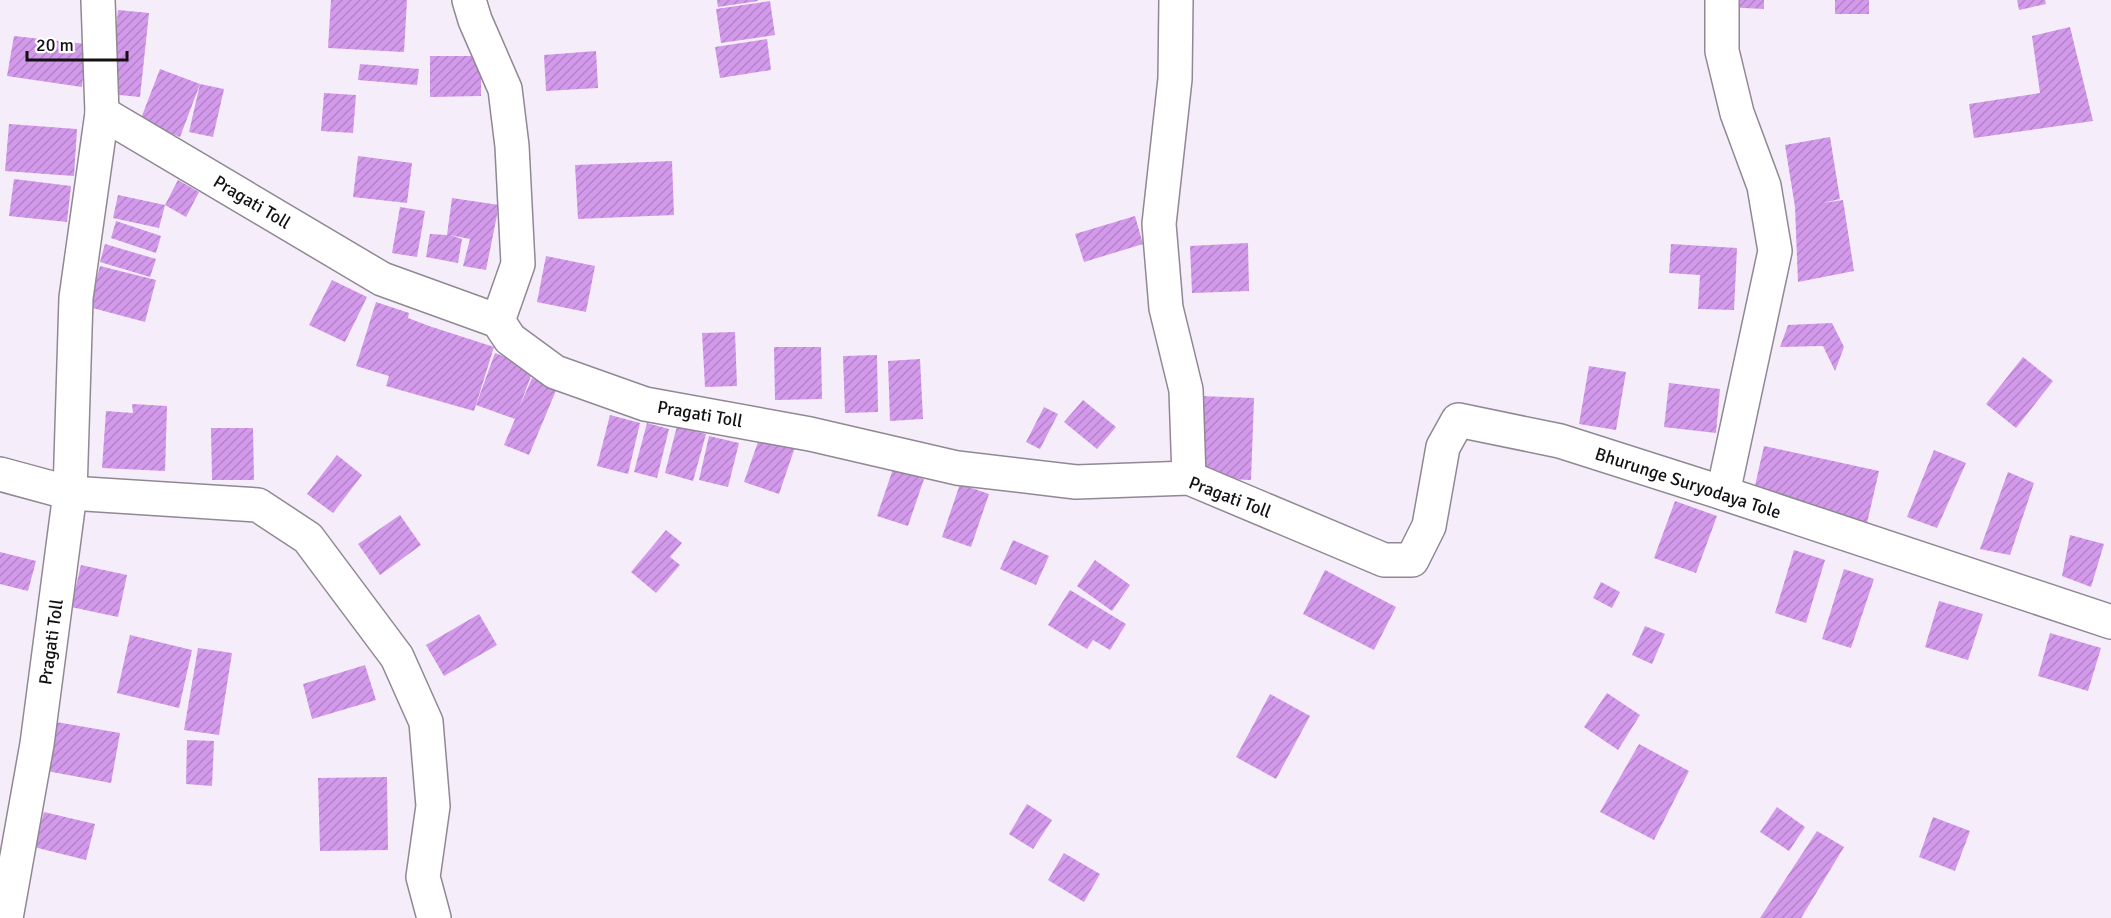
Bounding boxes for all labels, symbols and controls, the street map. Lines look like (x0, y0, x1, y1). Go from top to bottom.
scale bar (27, 24, 128, 62)
text: 20 m (36, 34, 74, 56)
street label: Pragati Toll (209, 170, 295, 234)
street label: Pragati Toll (656, 396, 744, 432)
street label: Bhurunge Suryodaya Tole (1592, 443, 1784, 523)
street label: Pragati Toll (1186, 471, 1274, 523)
street label: Pragati Toll (34, 598, 68, 686)

